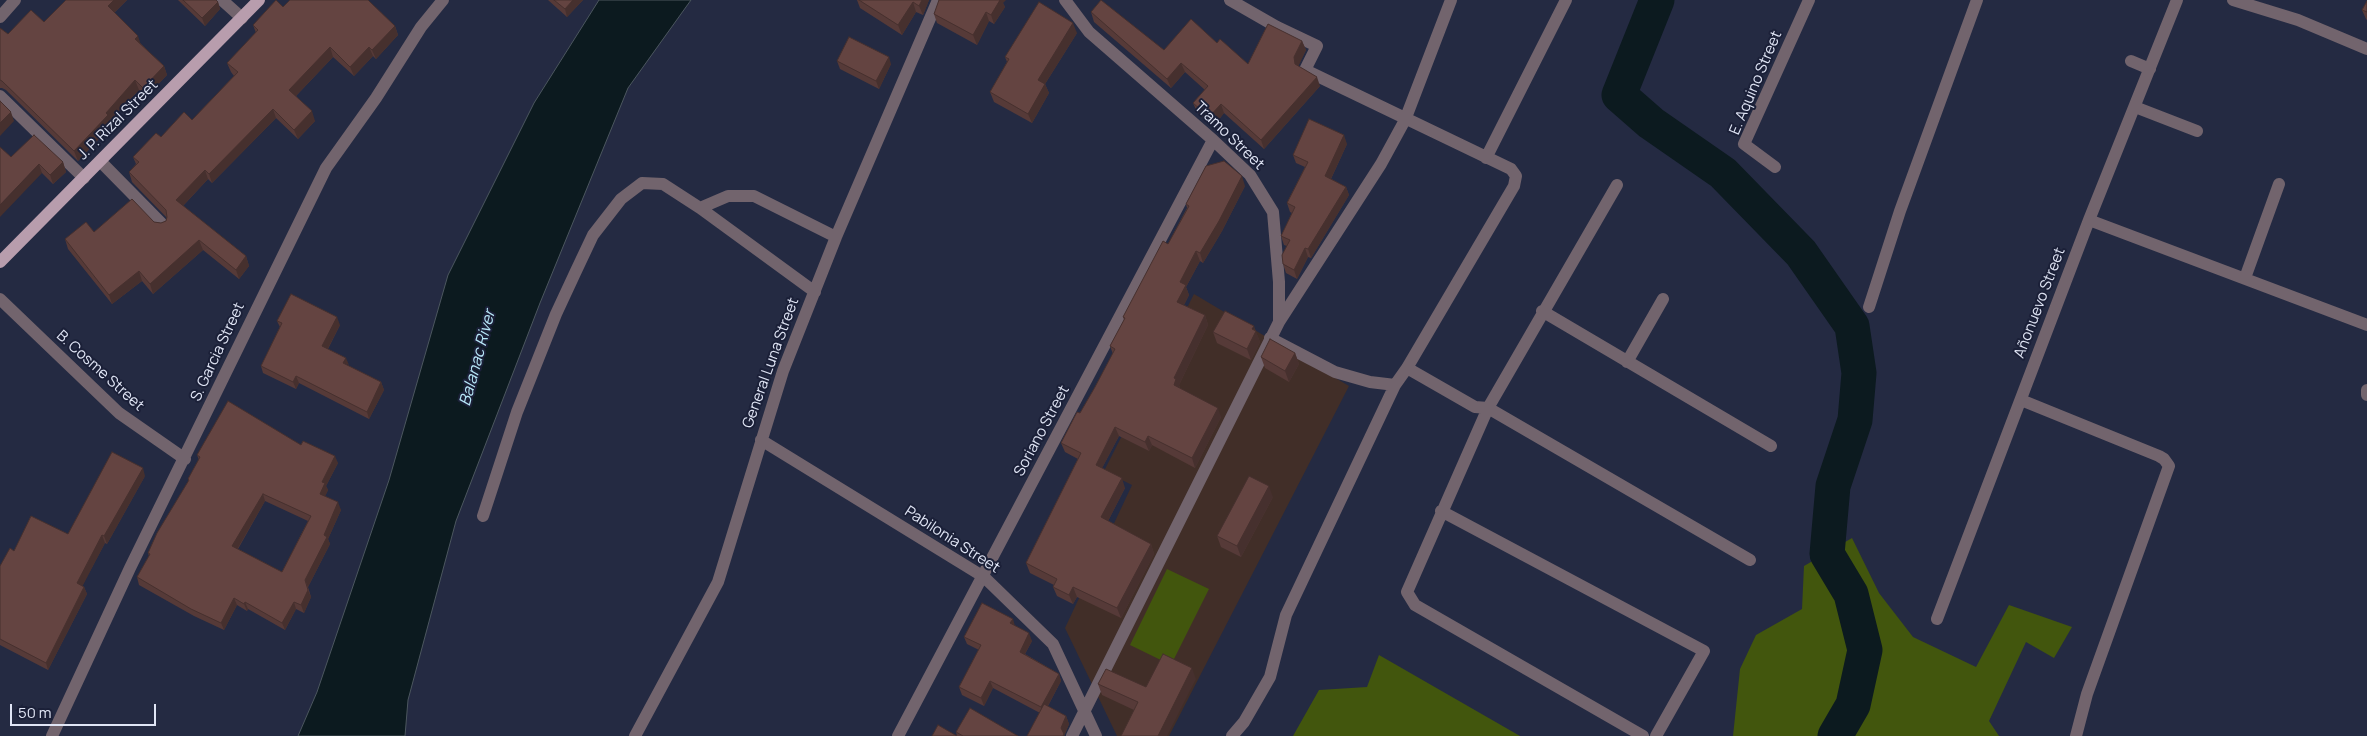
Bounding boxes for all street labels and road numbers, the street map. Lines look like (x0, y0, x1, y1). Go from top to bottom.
street label: E. Aquino Street (1726, 28, 1786, 138)
street label: J. P. Rizal Street (74, 76, 162, 164)
street label: Tramo Street (1190, 98, 1268, 174)
street label: Añonuevo Street (2011, 245, 2069, 361)
street label: General Luna Street (739, 295, 803, 431)
street label: S. Garcia Street (187, 300, 249, 404)
street label: B. Cosme Street (53, 327, 147, 415)
street label: Soriano Street (1011, 383, 1073, 479)
street label: Pabilonia Street (901, 503, 1003, 577)

